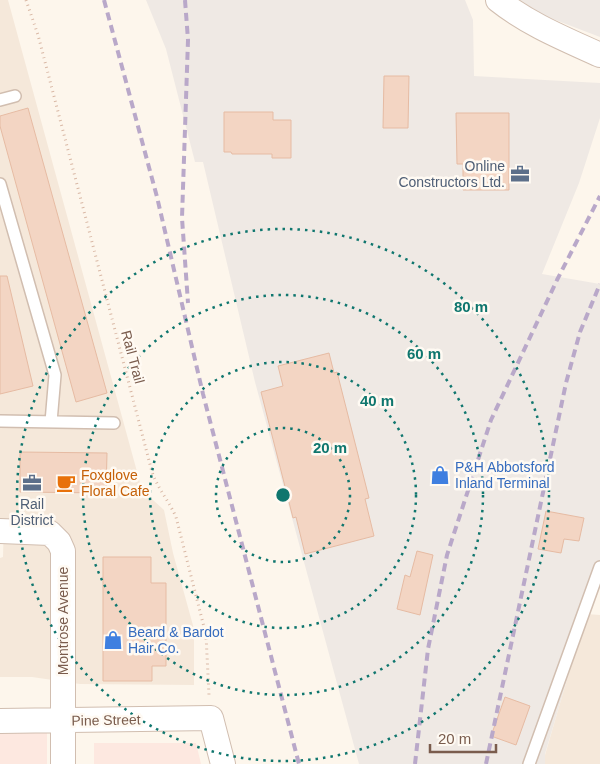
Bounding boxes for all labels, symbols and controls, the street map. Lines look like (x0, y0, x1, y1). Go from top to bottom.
place label: Online Constructors Ltd. (398, 158, 505, 190)
office icon: Online Constructors Ltd. (509, 163, 531, 185)
text: 80 m (454, 298, 488, 315)
street label: Rail Trail (118, 329, 148, 385)
text: 60 m (407, 345, 441, 362)
text: 40 m (360, 392, 394, 409)
text: 20 m (313, 439, 347, 456)
place label: P&H Abbotsford Inland Terminal (455, 459, 555, 491)
shop icon: P&H Abbotsford Inland Terminal (429, 464, 451, 486)
place label: Foxglove Floral Cafe (81, 467, 150, 499)
office icon: Rail District (21, 472, 43, 494)
cafe icon: Foxglove Floral Cafe (55, 472, 77, 494)
centre of rings (274, 486, 292, 504)
place label: Rail District (11, 496, 53, 528)
street label: Montrose Avenue (55, 566, 71, 675)
place label: Beard & Bardot Hair Co. (128, 624, 224, 656)
shop icon: Beard & Bardot Hair Co. (102, 629, 124, 651)
street label: Pine Street (71, 711, 141, 729)
scale bar (430, 722, 496, 754)
text: 20 m (438, 730, 471, 747)

